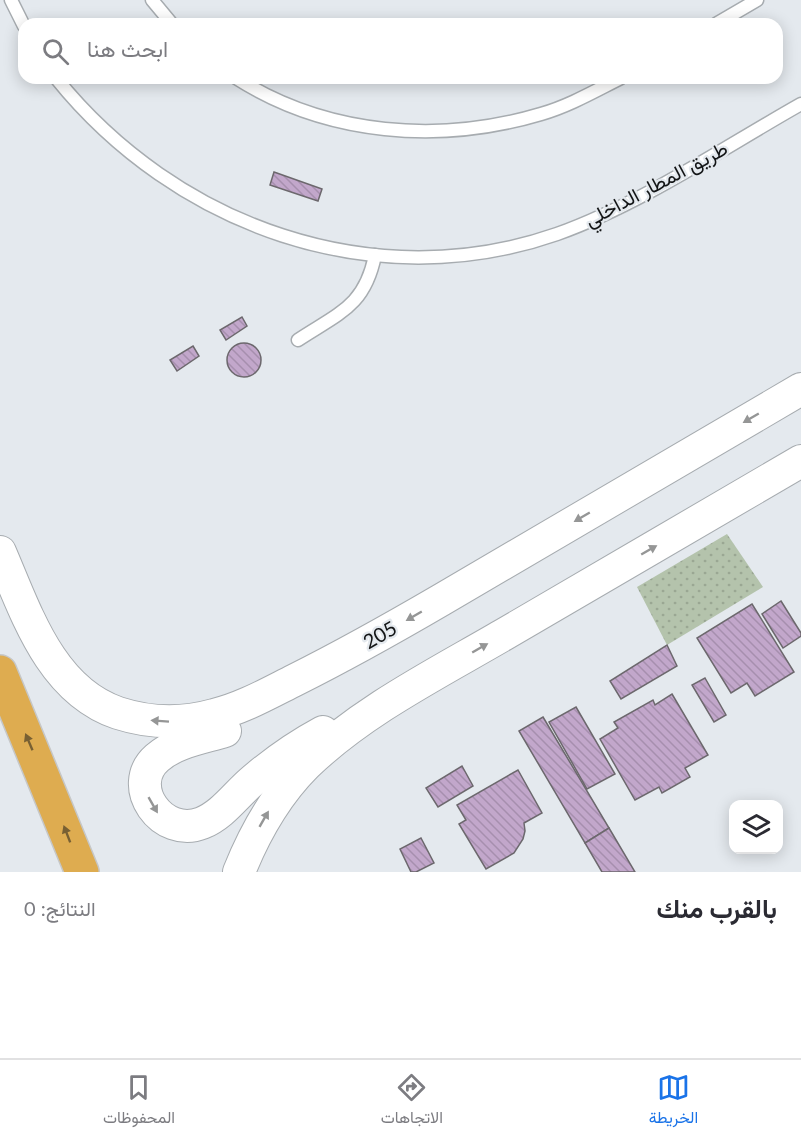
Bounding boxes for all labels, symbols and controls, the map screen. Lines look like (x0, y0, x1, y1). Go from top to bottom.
search box (18, 18, 783, 84)
icon: search (39, 35, 72, 68)
text: ابحث هنا (87, 35, 168, 62)
street label: طريق المطار الداخلي (580, 135, 734, 236)
one-way arrow (742, 413, 759, 423)
one-way arrow (573, 512, 590, 522)
one-way arrow (641, 545, 658, 555)
one-way arrow (406, 610, 422, 621)
street label: 205 (358, 615, 401, 653)
one-way arrow (472, 643, 489, 653)
one-way arrow (150, 716, 169, 725)
one-way arrow (25, 733, 34, 750)
one-way arrow (148, 797, 158, 814)
map controls (729, 800, 783, 854)
button: layers (729, 800, 783, 854)
one-way arrow (259, 811, 270, 827)
one-way arrow (62, 825, 71, 843)
text: بالقرب منك (657, 892, 777, 924)
text: النتائج: 0 (24, 896, 96, 920)
tab: المحفوظات (103, 1071, 175, 1132)
tab: الاتجاهات (381, 1071, 443, 1132)
tab: الخريطة (649, 1071, 698, 1132)

